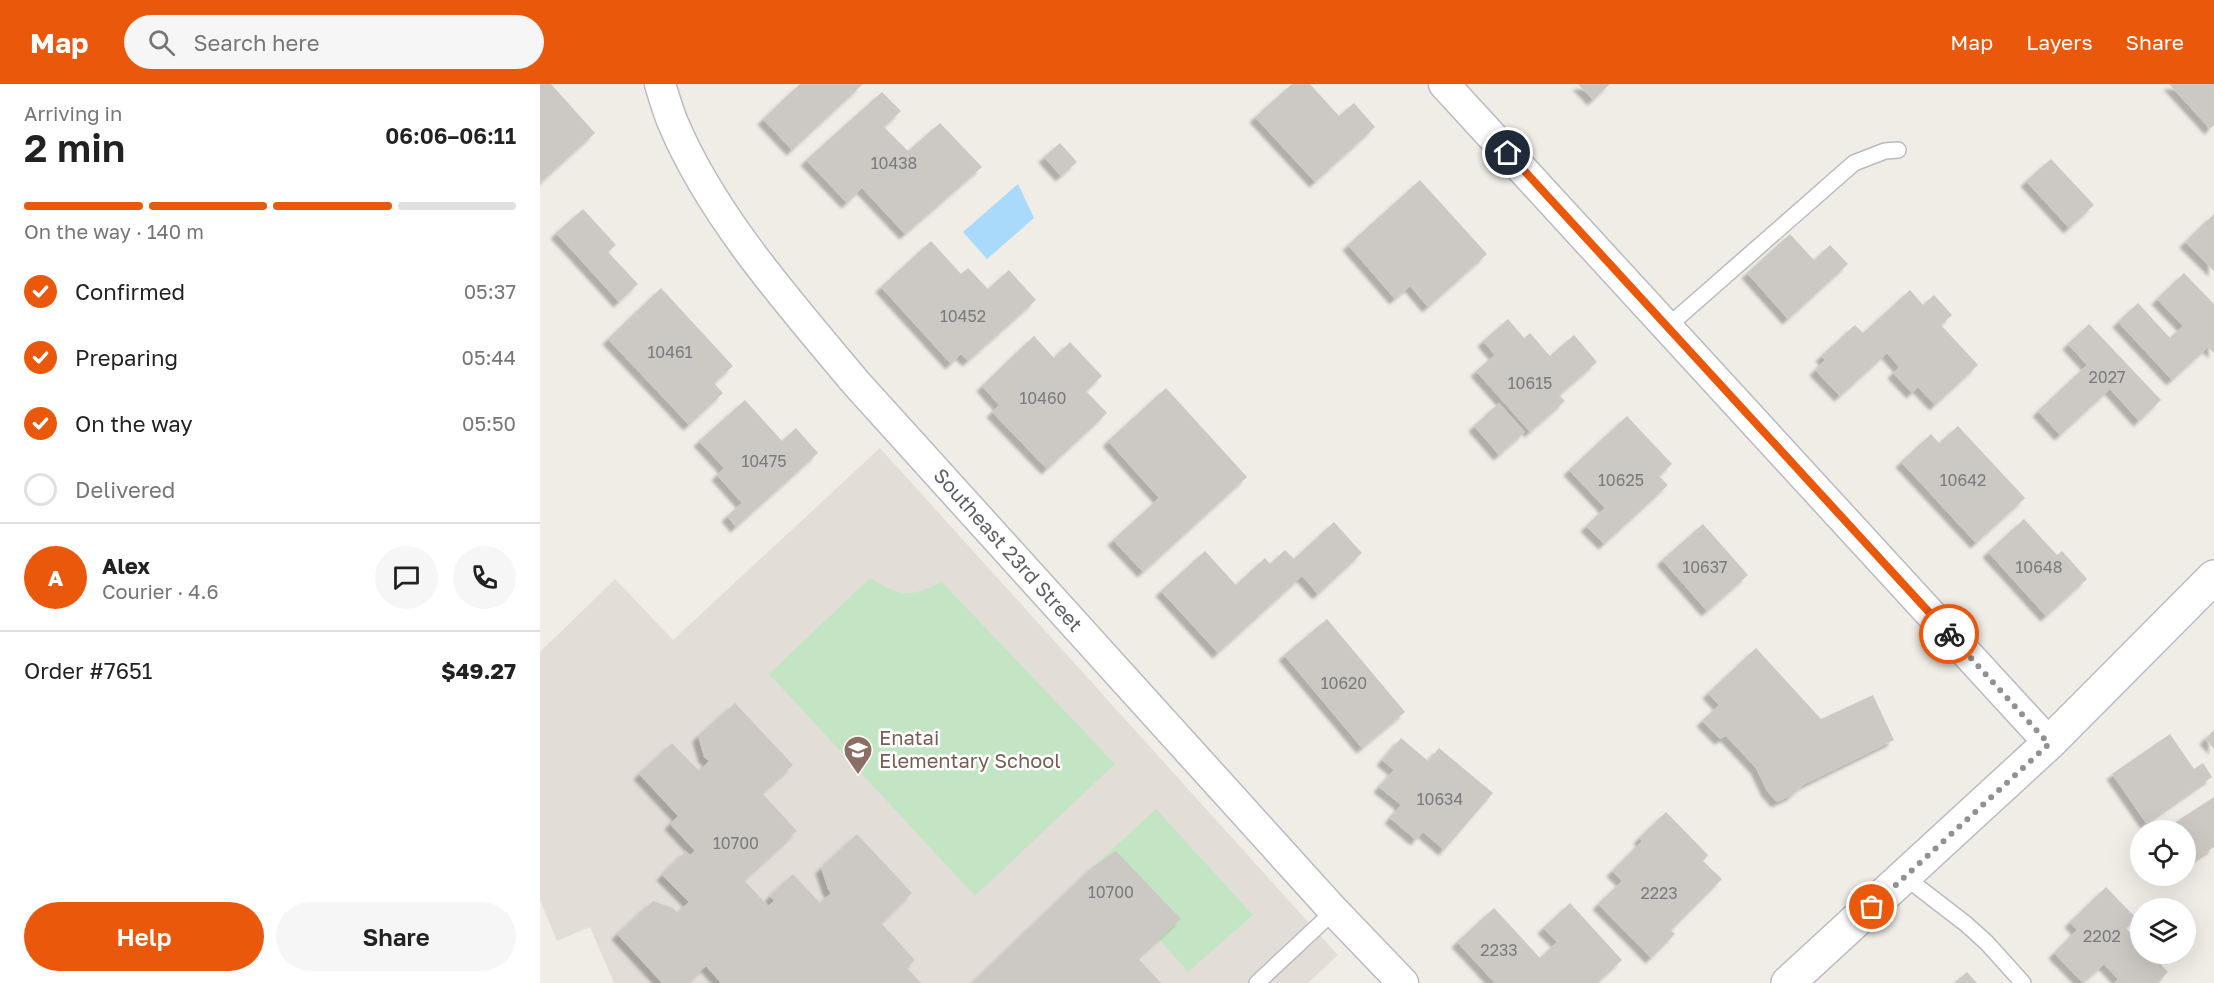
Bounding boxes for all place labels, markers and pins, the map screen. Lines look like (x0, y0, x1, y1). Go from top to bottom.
pin (1482, 127, 1533, 178)
place label: Enatai Elementary School (879, 725, 1061, 772)
school or university icon: Enatai Elementary School (842, 734, 874, 776)
pin (1846, 881, 1897, 932)

